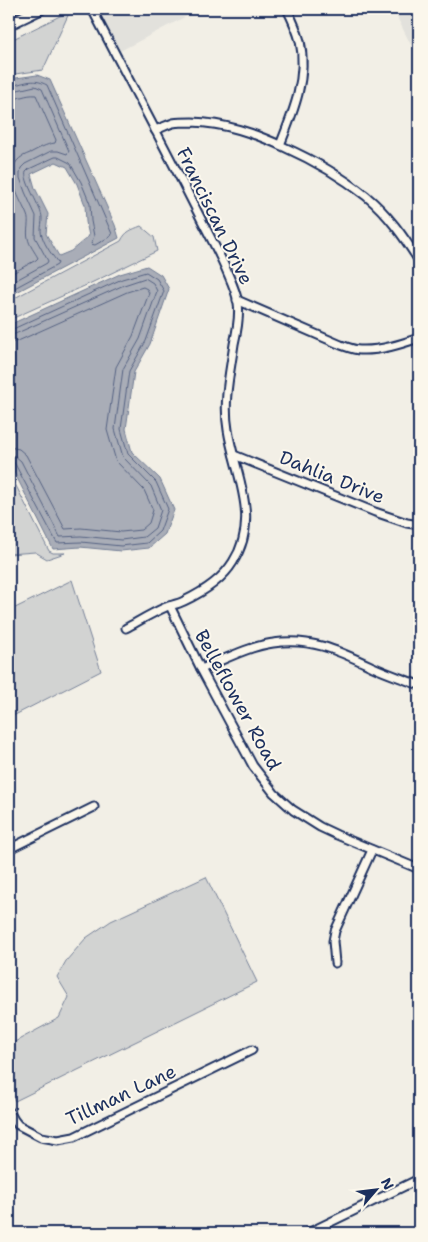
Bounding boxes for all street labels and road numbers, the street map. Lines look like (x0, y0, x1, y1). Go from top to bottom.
street label: Franciscan Drive (171, 143, 259, 289)
street label: Dahlia Drive (276, 445, 388, 509)
street label: Belleflower Road (189, 625, 287, 775)
street label: Tillman Lane (62, 1059, 180, 1131)

